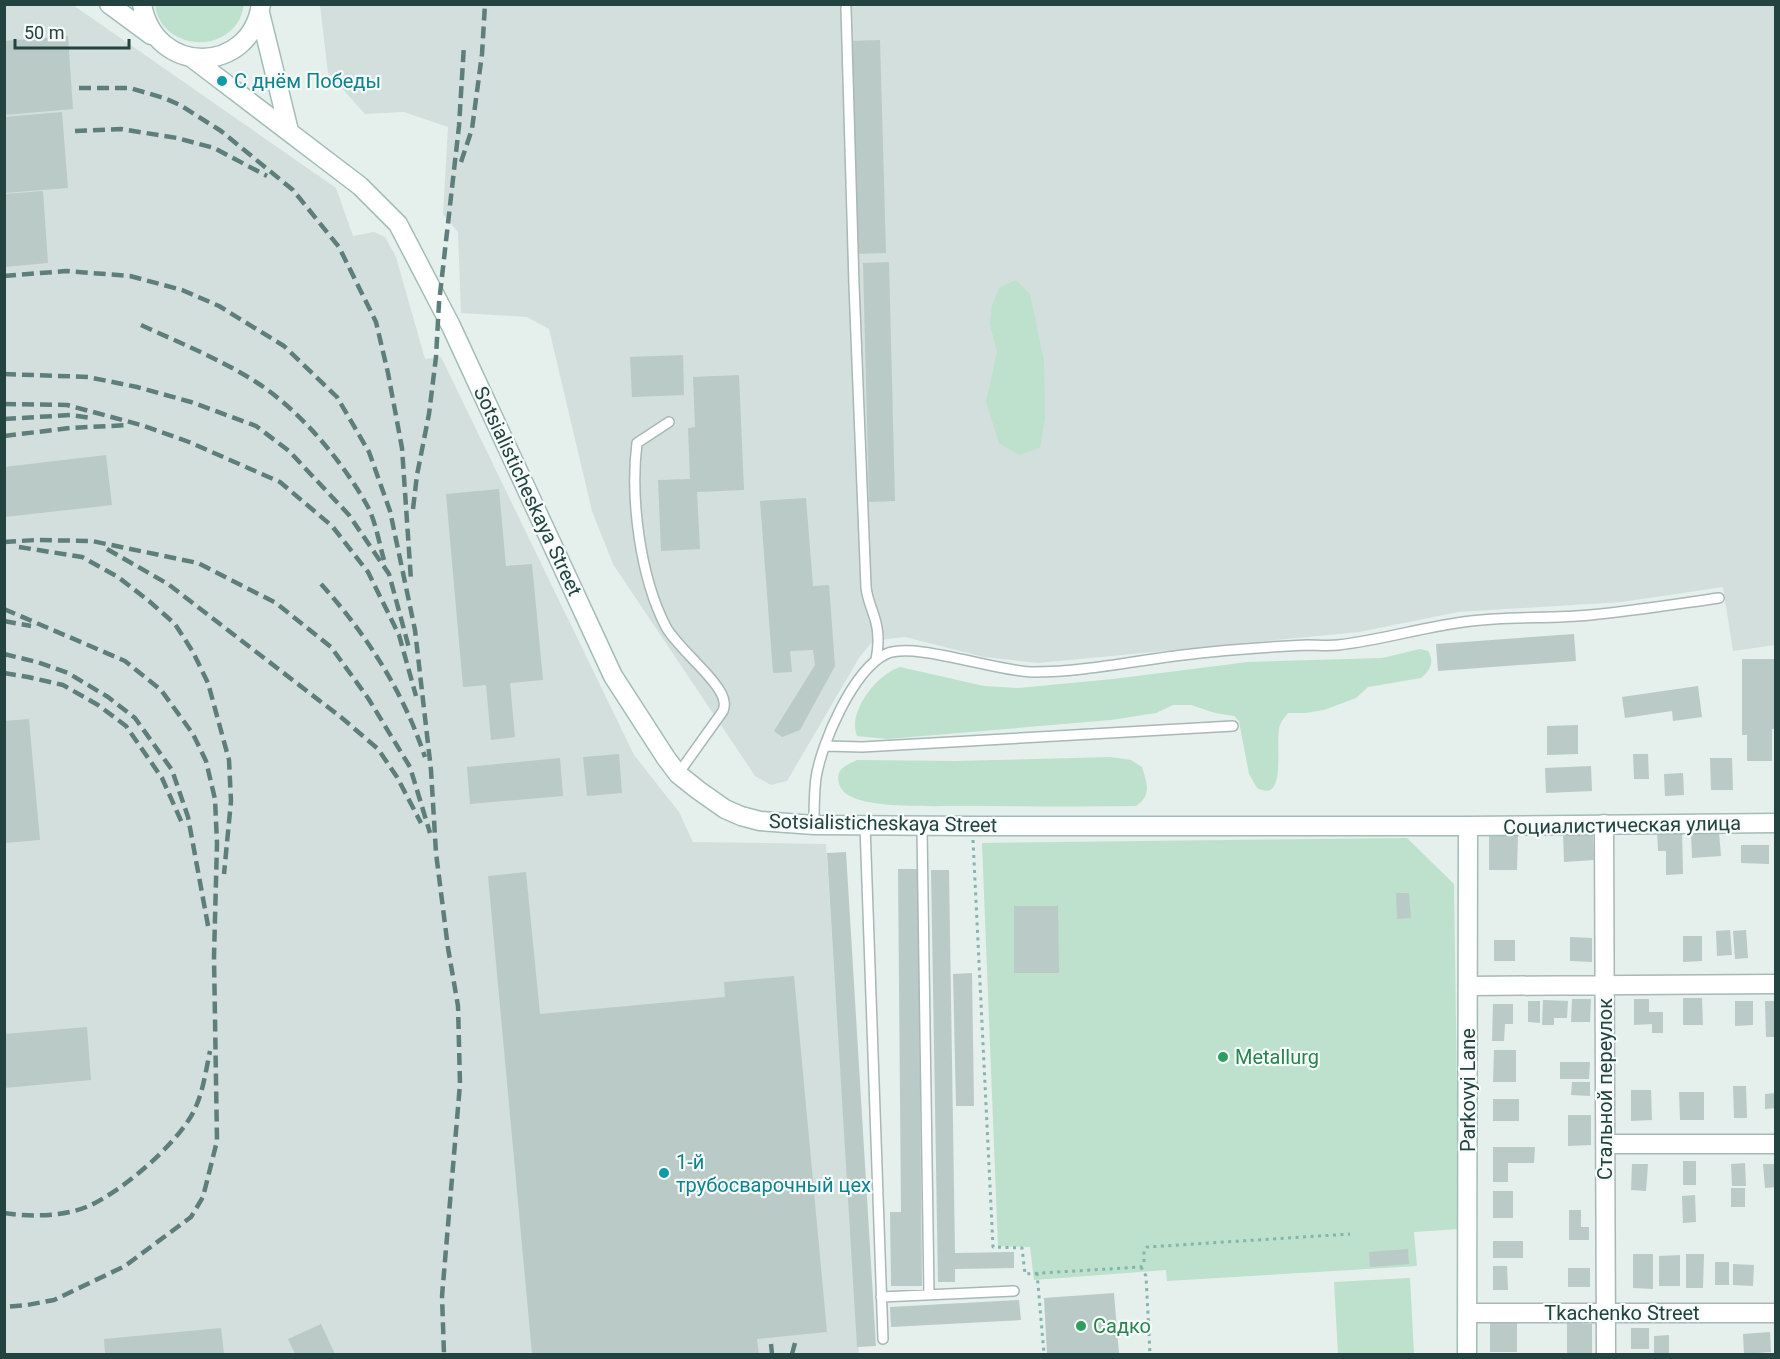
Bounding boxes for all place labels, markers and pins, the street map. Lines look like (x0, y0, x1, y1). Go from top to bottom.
place label: С днём Победы (234, 69, 381, 93)
marker: С днём Победы (215, 74, 229, 88)
place label: Metallurg (1235, 1045, 1319, 1069)
marker: Metallurg (1216, 1050, 1230, 1064)
place label: 1-й трубосварочный цех (676, 1150, 871, 1197)
marker: 1-й трубосварочный цех (657, 1166, 671, 1180)
place label: Садко (1093, 1314, 1151, 1338)
marker: Садко (1074, 1319, 1088, 1333)

